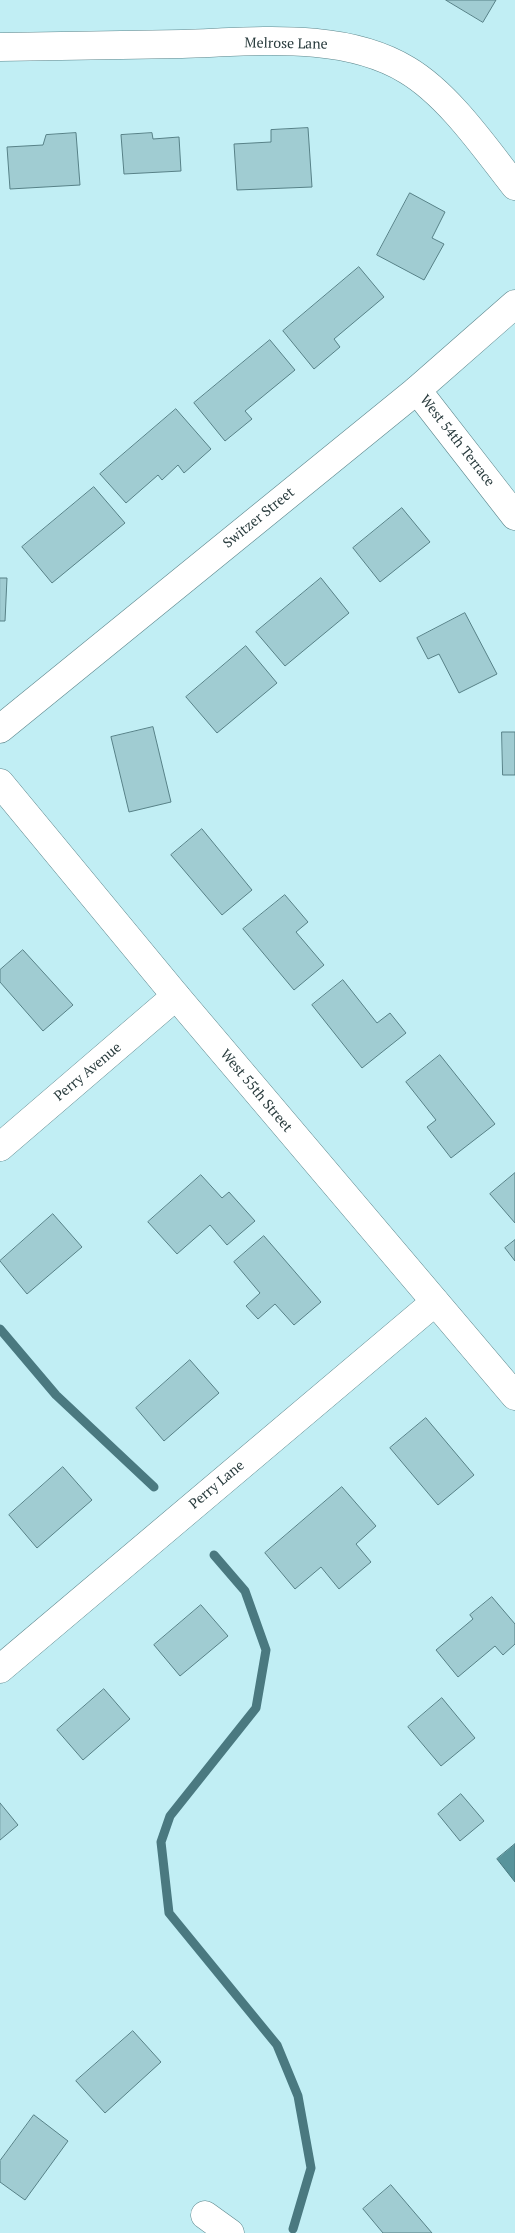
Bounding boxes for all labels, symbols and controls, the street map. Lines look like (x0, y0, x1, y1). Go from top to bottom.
street label: Melrose Lane (244, 35, 328, 53)
street label: West 54th Terrace (416, 392, 498, 490)
street label: Switzer Street (220, 484, 298, 552)
street label: Perry Avenue (51, 1039, 125, 1105)
street label: West 55th Street (216, 1046, 296, 1136)
street label: Perry Lane (186, 1457, 248, 1513)

